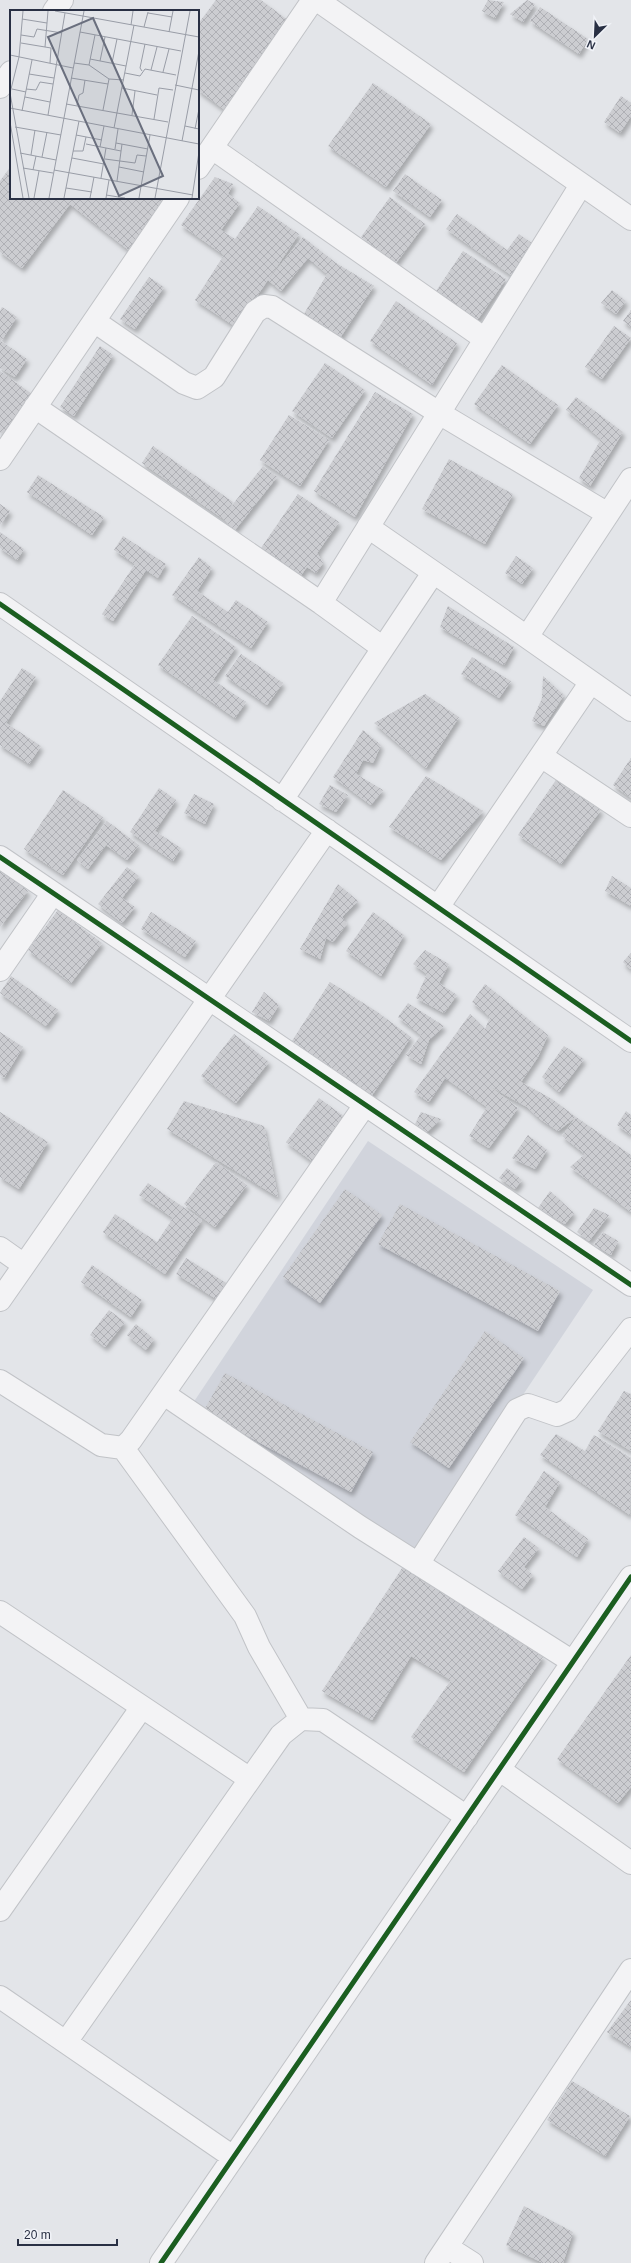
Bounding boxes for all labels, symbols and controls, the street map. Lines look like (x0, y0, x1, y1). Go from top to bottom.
inset map (10, 10, 199, 199)
north arrow (575, 16, 615, 56)
text: N (585, 38, 597, 52)
scale bar (18, 2221, 117, 2247)
text: 20 m (24, 2228, 51, 2242)

